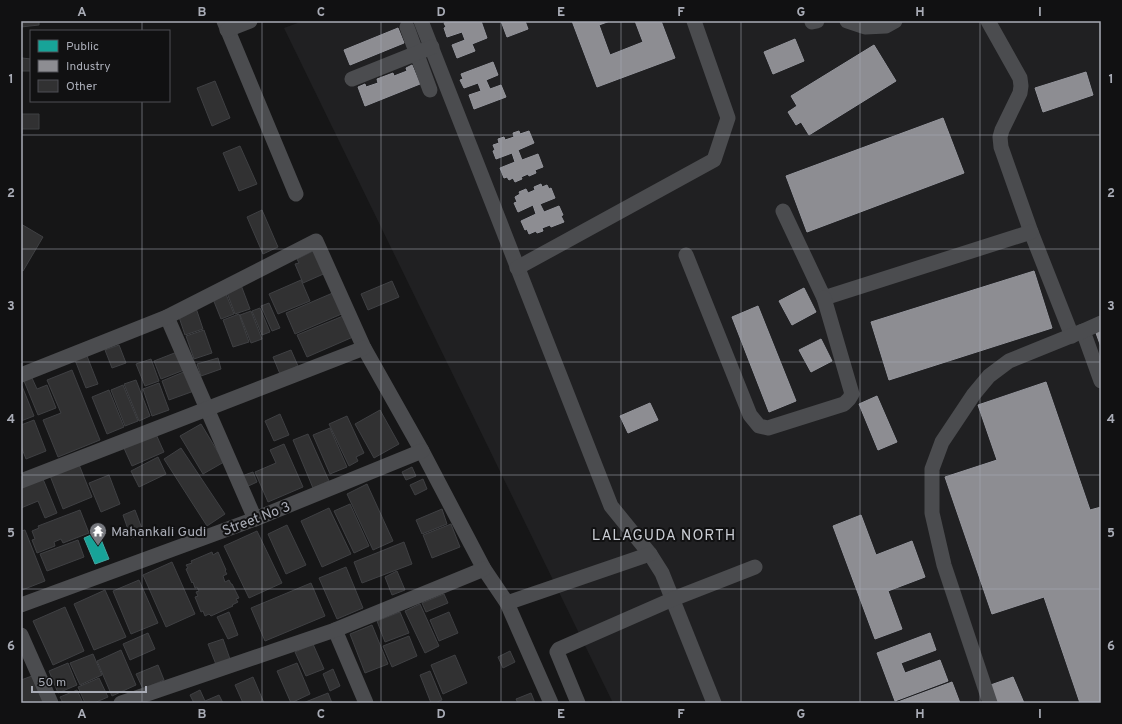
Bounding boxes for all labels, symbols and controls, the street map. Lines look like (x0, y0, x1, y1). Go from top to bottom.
text: A (77, 5, 87, 21)
text: B (198, 5, 207, 21)
text: C (317, 5, 325, 21)
text: D (436, 5, 446, 21)
text: E (557, 5, 565, 21)
text: F (677, 5, 685, 21)
text: G (797, 5, 806, 21)
text: H (915, 5, 925, 21)
text: I (1038, 5, 1042, 21)
legend (30, 30, 170, 102)
text: Public (66, 39, 99, 55)
text: Industry (66, 59, 111, 75)
text: 1 (8, 72, 14, 88)
text: 1 (1108, 72, 1114, 88)
text: Other (66, 79, 98, 95)
text: 2 (7, 186, 15, 202)
text: 2 (1107, 186, 1115, 202)
text: 3 (7, 299, 15, 315)
text: 3 (1107, 299, 1115, 315)
text: 4 (7, 412, 15, 428)
text: 4 (1107, 412, 1115, 428)
street label: Street No 3 (220, 499, 293, 540)
temple icon: Mahankali Gudi (88, 521, 108, 546)
place label: Mahankali Gudi (111, 524, 206, 541)
text: 5 (7, 526, 15, 542)
text: 5 (1107, 526, 1115, 542)
district label: LALAGUDA NORTH (592, 527, 736, 546)
text: 6 (7, 639, 15, 655)
text: 6 (1107, 639, 1115, 655)
scale bar (32, 668, 146, 694)
text: 50 m (38, 675, 66, 691)
text: A (77, 707, 87, 723)
text: B (198, 707, 207, 723)
text: C (317, 707, 325, 723)
text: D (436, 707, 446, 723)
text: E (557, 707, 565, 723)
text: F (677, 707, 685, 723)
text: G (797, 707, 806, 723)
text: H (915, 707, 925, 723)
text: I (1038, 707, 1042, 723)

